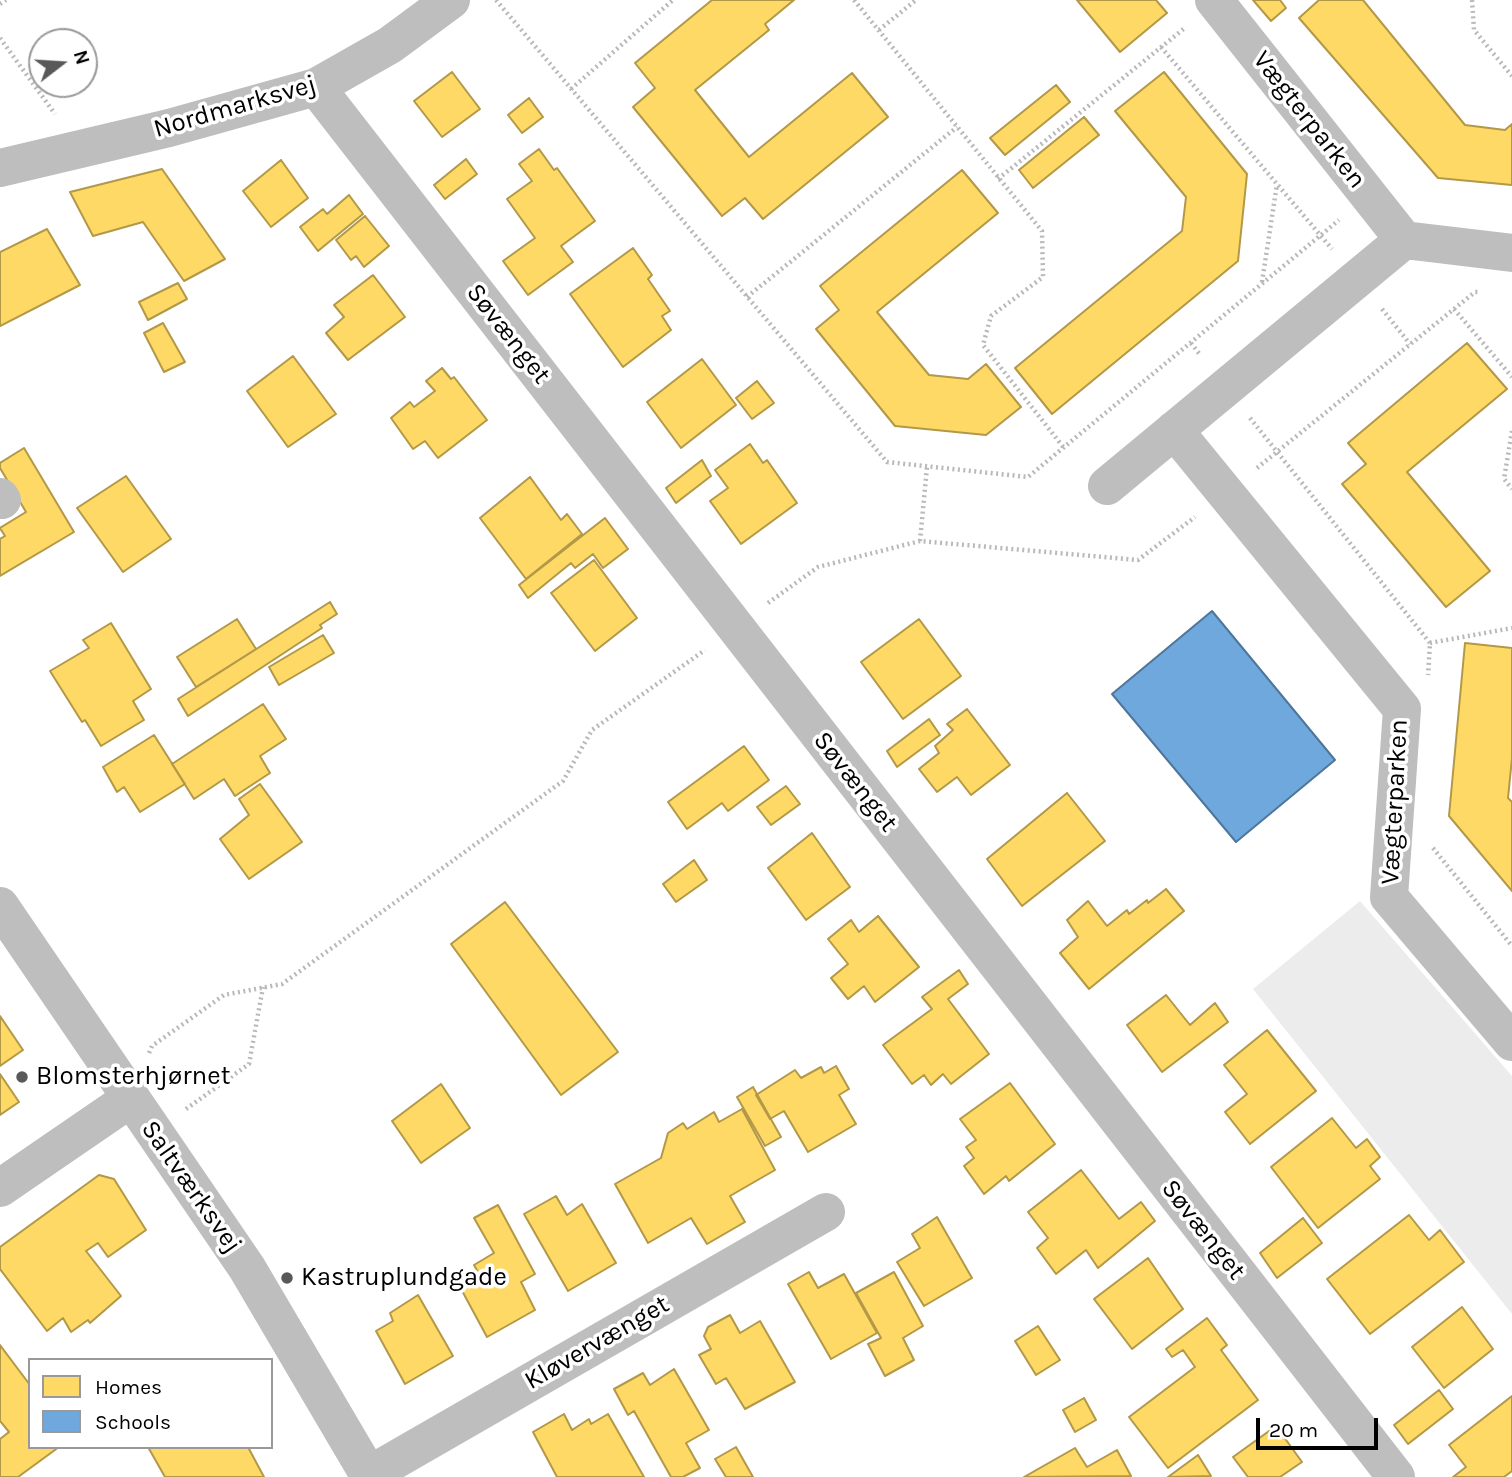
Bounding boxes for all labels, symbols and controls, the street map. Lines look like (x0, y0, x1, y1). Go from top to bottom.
north arrow (28, 28, 98, 98)
street label: Vægterparken (1246, 45, 1372, 195)
text: N (69, 48, 94, 67)
street label: Nordmarksvej (150, 69, 320, 145)
street label: Søvænget (459, 278, 557, 390)
street label: Vægterparken (1375, 718, 1415, 886)
street label: Søvænget (806, 726, 904, 838)
place label: Blomsterhjørnet (36, 1061, 230, 1093)
marker: Blomsterhjørnet (14, 1069, 30, 1085)
street label: Saltværksvej (134, 1115, 248, 1259)
street label: Søvænget (1154, 1174, 1252, 1286)
place label: Kastruplundgade (301, 1262, 507, 1294)
marker: Kastruplundgade (279, 1270, 295, 1286)
street label: Kløvervænget (519, 1289, 675, 1397)
legend (28, 1358, 273, 1449)
text: Homes (95, 1375, 162, 1399)
scale bar (1260, 1404, 1382, 1448)
text: Schools (95, 1410, 171, 1434)
text: 20 m (1269, 1418, 1318, 1442)

